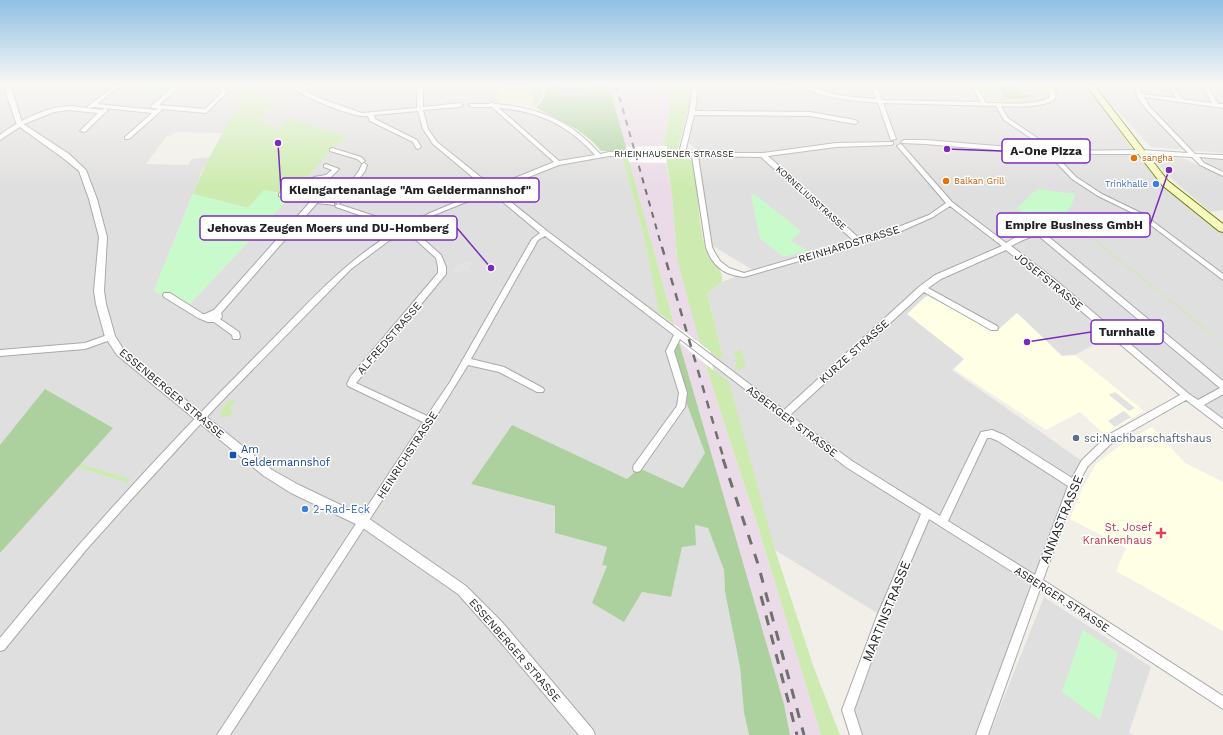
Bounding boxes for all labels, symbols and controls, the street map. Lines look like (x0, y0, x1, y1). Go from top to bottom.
callout: A-One Pizza (1002, 139, 1090, 163)
text: A-One Pizza (1010, 144, 1082, 158)
street label: RHEINHAUSENER STRASSE (614, 149, 734, 159)
marker: sangha (1129, 153, 1139, 163)
place label: sangha (1142, 153, 1173, 163)
street label: KORNELIUSSTRASSE (774, 164, 848, 232)
marker: Balkan Grill (941, 176, 951, 186)
place label: Balkan Grill (954, 176, 1005, 186)
callout: Kleingartenanlage "Am Geldermannshof" (281, 178, 539, 202)
place label: Trinkhalle (1105, 179, 1148, 189)
marker: Trinkhalle (1151, 179, 1161, 189)
text: Kleingartenanlage "Am Geldermannshof" (289, 183, 531, 197)
callout: Empire Business GmbH (997, 213, 1150, 237)
callout: Jehovas Zeugen Moers und DU-Homberg (200, 216, 457, 240)
text: Empire Business GmbH (1005, 218, 1143, 232)
text: Jehovas Zeugen Moers und DU-Homberg (207, 221, 449, 235)
street label: REINHARDSTRASSE (797, 223, 901, 266)
street label: JOSEFSTRASSE (1012, 250, 1086, 313)
street label: ALFREDSTRASSE (354, 299, 424, 377)
street label: KURZE STRASSE (817, 317, 892, 386)
callout: Turnhalle (1091, 320, 1163, 344)
text: Turnhalle (1099, 325, 1155, 339)
street label: ESSENBERGER STRASSE (117, 346, 227, 441)
street label: ASBERGER STRASSE (744, 383, 840, 460)
street label: HEINRICHSTRASSE (374, 409, 441, 501)
place label: sci:Nachbarschaftshaus (1084, 432, 1212, 445)
marker: sci:Nachbarschaftshaus (1071, 433, 1081, 443)
place label: Am Geldermannshof (241, 443, 331, 469)
marker: Am Geldermannshof (228, 450, 238, 460)
street label: ANNASTRASSE (1037, 473, 1086, 566)
place label: 2-Rad-Eck (313, 503, 370, 516)
marker: 2-Rad-Eck (300, 504, 310, 514)
place label: St. Josef Krankenhaus (1083, 521, 1153, 547)
marker: St. Josef Krankenhaus (1155, 527, 1167, 539)
street label: MARTINSTRASSE (859, 559, 913, 664)
street label: ASBERGER STRASSE (1012, 564, 1112, 635)
street label: ESSENBERGER STRASSE (466, 596, 563, 705)

